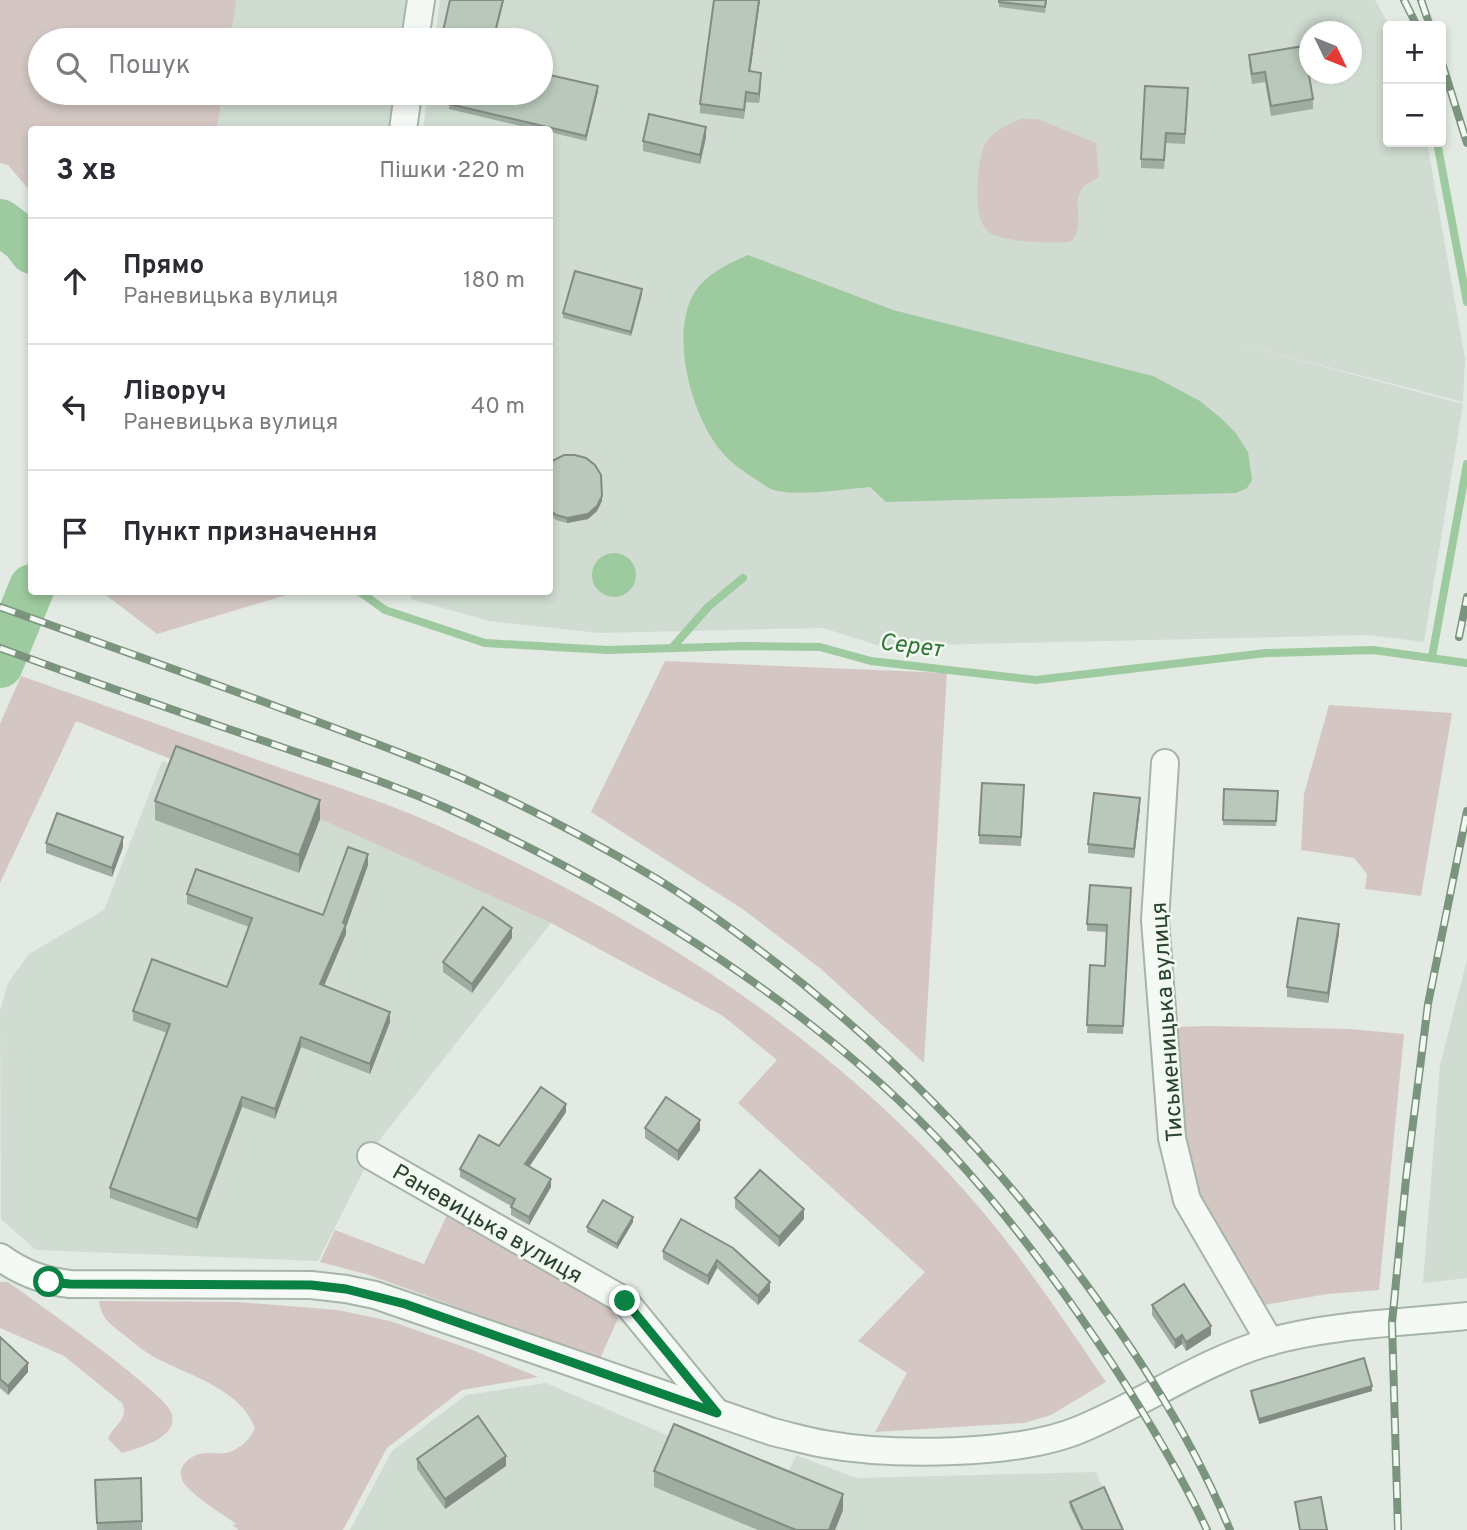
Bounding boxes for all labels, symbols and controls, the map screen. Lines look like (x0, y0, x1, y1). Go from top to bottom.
north arrow (1299, 21, 1362, 84)
map controls (1383, 21, 1446, 147)
button: + (1383, 21, 1446, 84)
search box (28, 28, 553, 105)
icon: search (52, 48, 90, 86)
text: Пошук (108, 50, 191, 83)
button: − (1383, 84, 1446, 147)
text: 3 хв (56, 153, 117, 190)
text: Пішки · 220 m (379, 157, 525, 186)
text: Прямо (123, 250, 204, 283)
icon: ahead (56, 262, 94, 300)
text: 180 m (463, 267, 525, 296)
text: Раневицька вулиця (123, 283, 338, 312)
text: Ліворуч (123, 376, 226, 409)
icon: left (56, 388, 94, 426)
text: 40 m (471, 393, 525, 422)
text: Раневицька вулиця (123, 409, 338, 438)
icon: arrive (56, 514, 94, 552)
text: Пункт призначення (123, 517, 377, 550)
water label: Серет (877, 628, 947, 666)
street label: Тисьменицька вулиця (1146, 901, 1191, 1143)
street label: Раневицька вулиця (386, 1159, 587, 1292)
route start (33, 1266, 64, 1297)
route end (609, 1285, 640, 1316)

